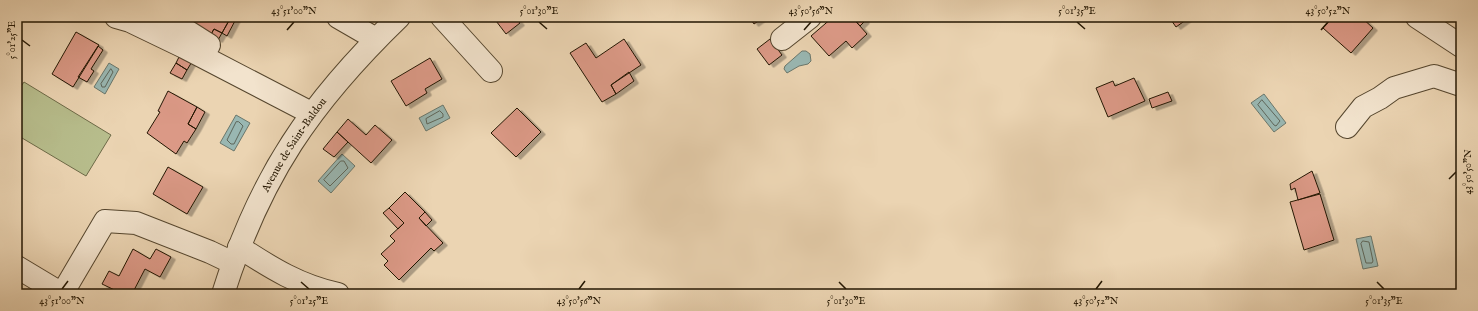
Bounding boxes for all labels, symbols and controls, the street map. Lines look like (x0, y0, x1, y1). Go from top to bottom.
text: 43°51'00"N (271, 5, 317, 18)
text: 5°01'30"E (520, 5, 558, 18)
text: 43°50'56"N (789, 5, 834, 18)
text: 5°01'35"E (1058, 5, 1096, 18)
text: 43°50'52"N (1306, 5, 1351, 18)
text: 5°01'25"E (6, 21, 19, 59)
street label: Avenue de Saint-Baldou (259, 95, 330, 196)
text: 43°50'50"N (1462, 149, 1475, 195)
text: 43°51'00"N (39, 295, 85, 308)
text: 5°01'25"E (290, 295, 328, 308)
text: 43°50'56"N (557, 295, 602, 308)
text: 5°01'30"E (827, 295, 865, 308)
text: 43°50'52"N (1074, 295, 1119, 308)
text: 5°01'35"E (1365, 295, 1403, 308)

